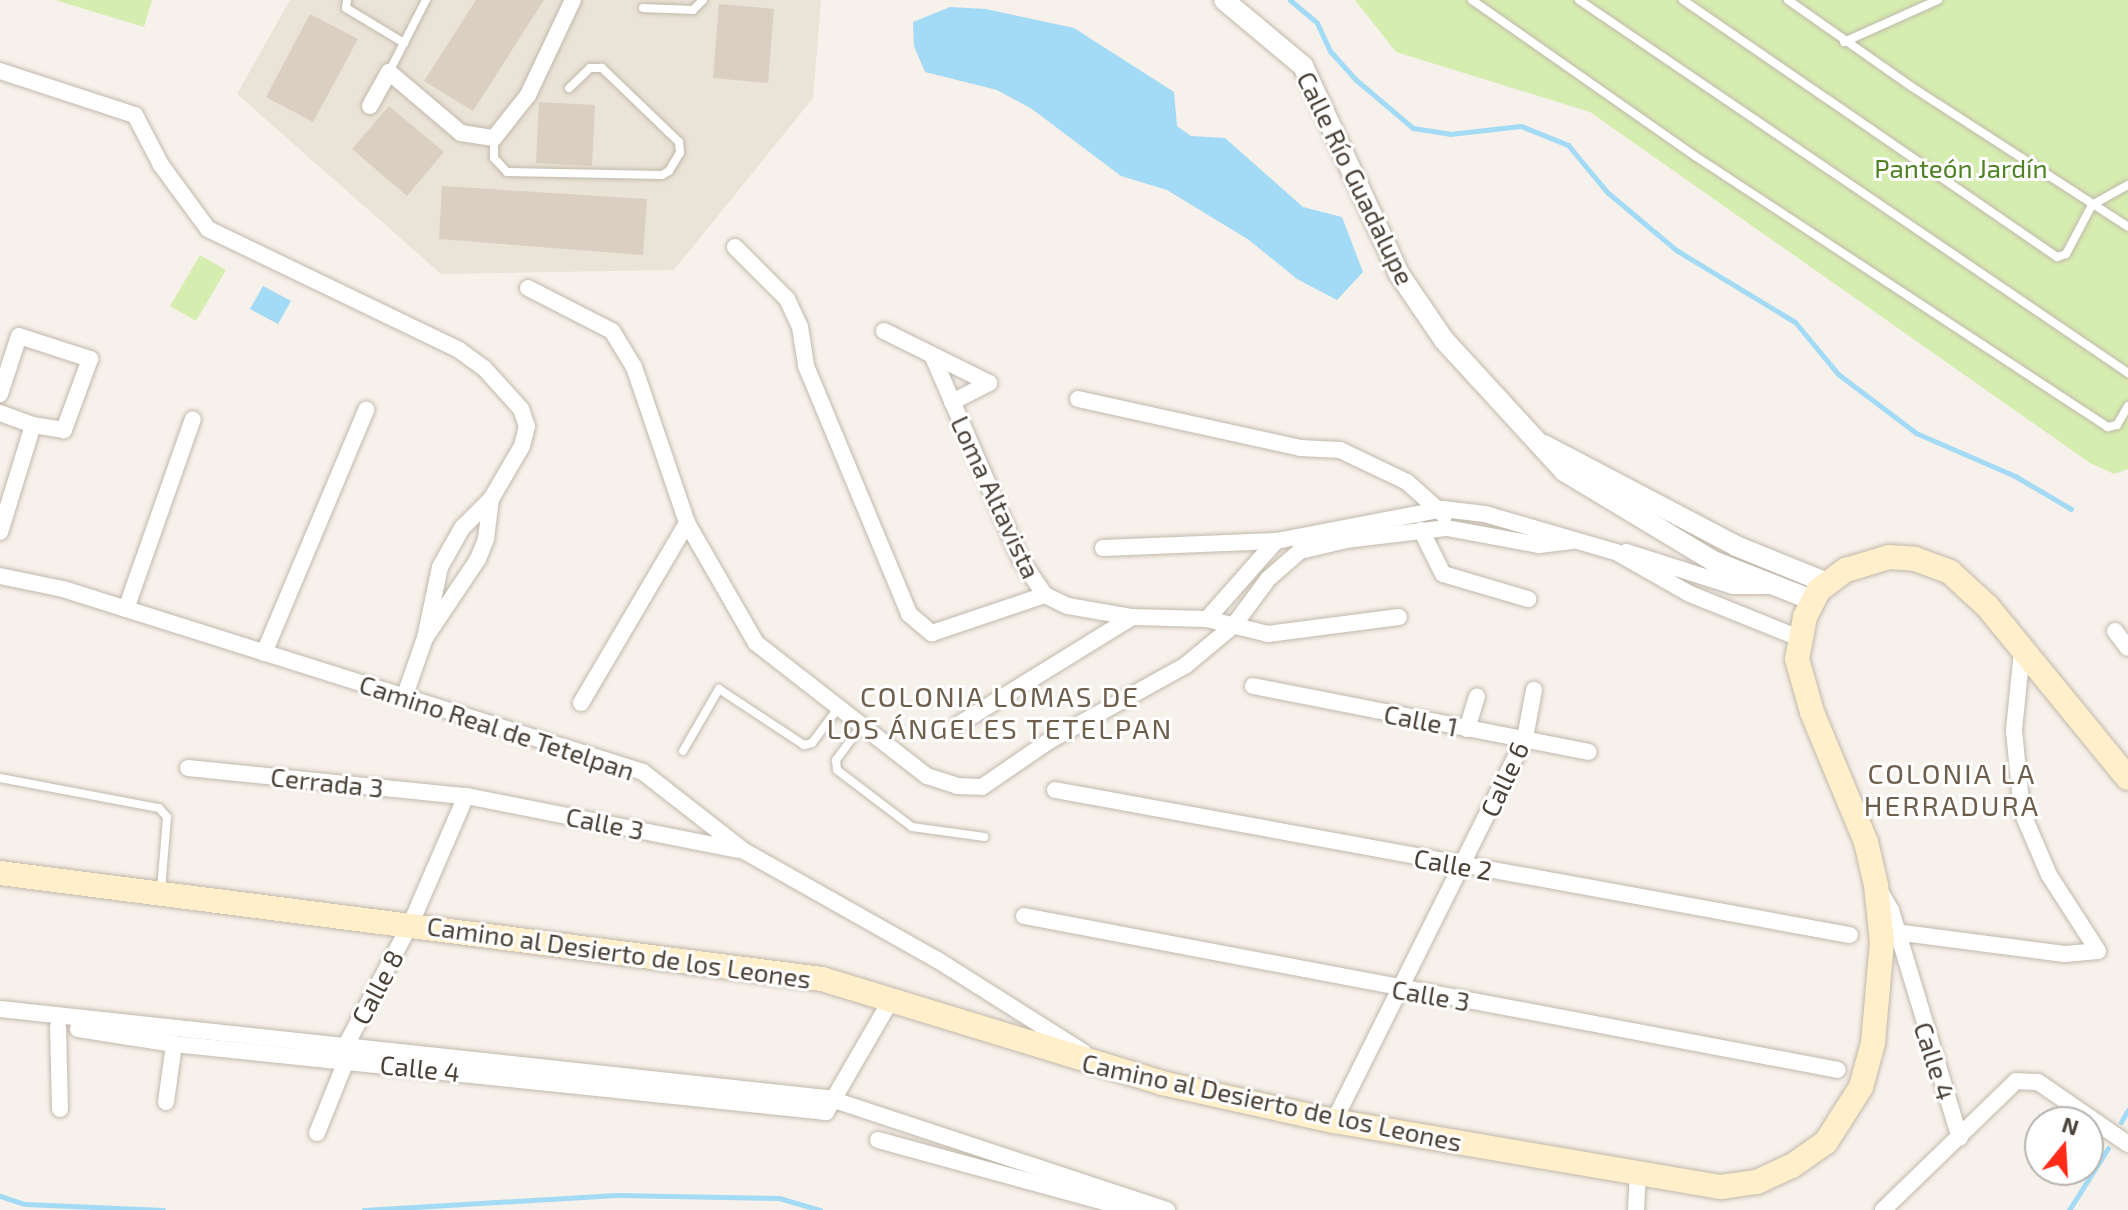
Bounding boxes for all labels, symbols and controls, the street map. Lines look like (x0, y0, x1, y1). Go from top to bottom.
street label: Calle Río Guadalupe (1291, 66, 1421, 290)
park label: Panteón Jardín (1874, 152, 2048, 184)
street label: Loma Altavista (945, 410, 1047, 584)
street label: Camino Real de Tetelpan (355, 668, 639, 786)
district label: COLONIA LOMAS DE LOS ÁNGELES TETELPAN (826, 679, 1174, 745)
street label: Calle 1 (1381, 698, 1461, 742)
street label: Calle 6 (1473, 737, 1535, 821)
district label: COLONIA LA HERRADURA (1864, 756, 2040, 822)
street label: Cerrada 3 (269, 761, 385, 803)
street label: Calle 3 (563, 800, 647, 846)
street label: Calle 2 (1411, 842, 1495, 886)
street label: Camino al Desierto de los Leones (425, 910, 813, 994)
street label: Calle 8 (344, 944, 410, 1030)
street label: Calle 3 (1390, 973, 1472, 1017)
street label: Calle 4 (1908, 1018, 1962, 1104)
street label: Camino al Desierto de los Leones (1079, 1046, 1465, 1158)
street label: Calle 4 (378, 1048, 462, 1088)
north arrow (2024, 1106, 2104, 1186)
text: N (2059, 1110, 2082, 1140)

